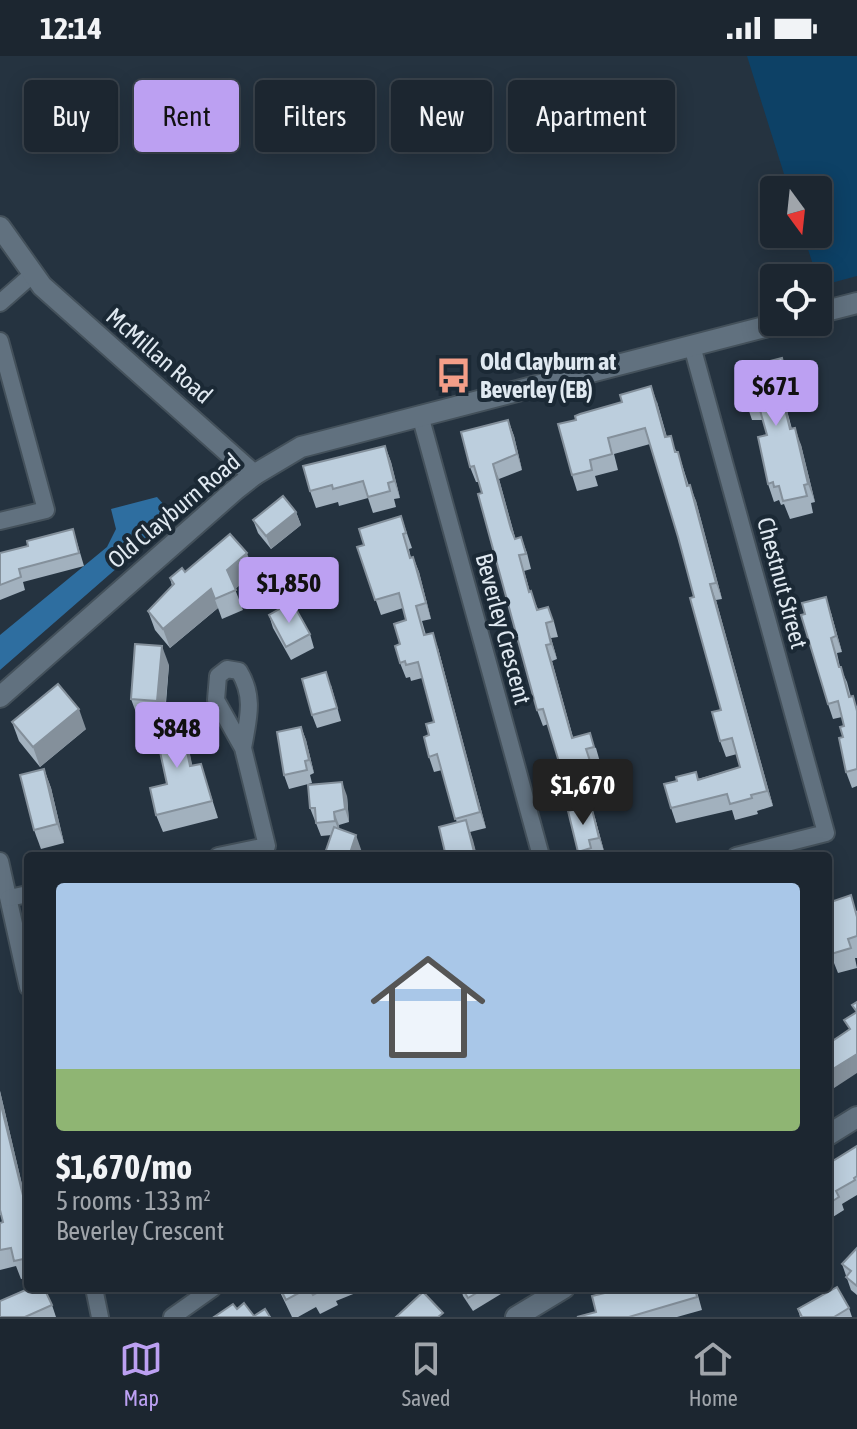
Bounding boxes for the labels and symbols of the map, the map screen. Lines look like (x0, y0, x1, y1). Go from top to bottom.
north arrow (760, 176, 832, 248)
street label: McMillan Road (101, 302, 218, 409)
place label: Old Clayburn at Beverley (EB) (480, 348, 616, 403)
bus stop icon: Old Clayburn at Beverley (EB) (435, 357, 473, 395)
pin: $671 (729, 360, 823, 428)
street label: Old Clayburn Road (102, 448, 245, 574)
street label: Chestnut Street (752, 514, 813, 652)
street label: Beverley Crescent (470, 550, 537, 707)
pin: $1,850 (224, 557, 354, 625)
pin: $848 (130, 702, 224, 770)
pin: $1,670 (518, 759, 648, 827)

